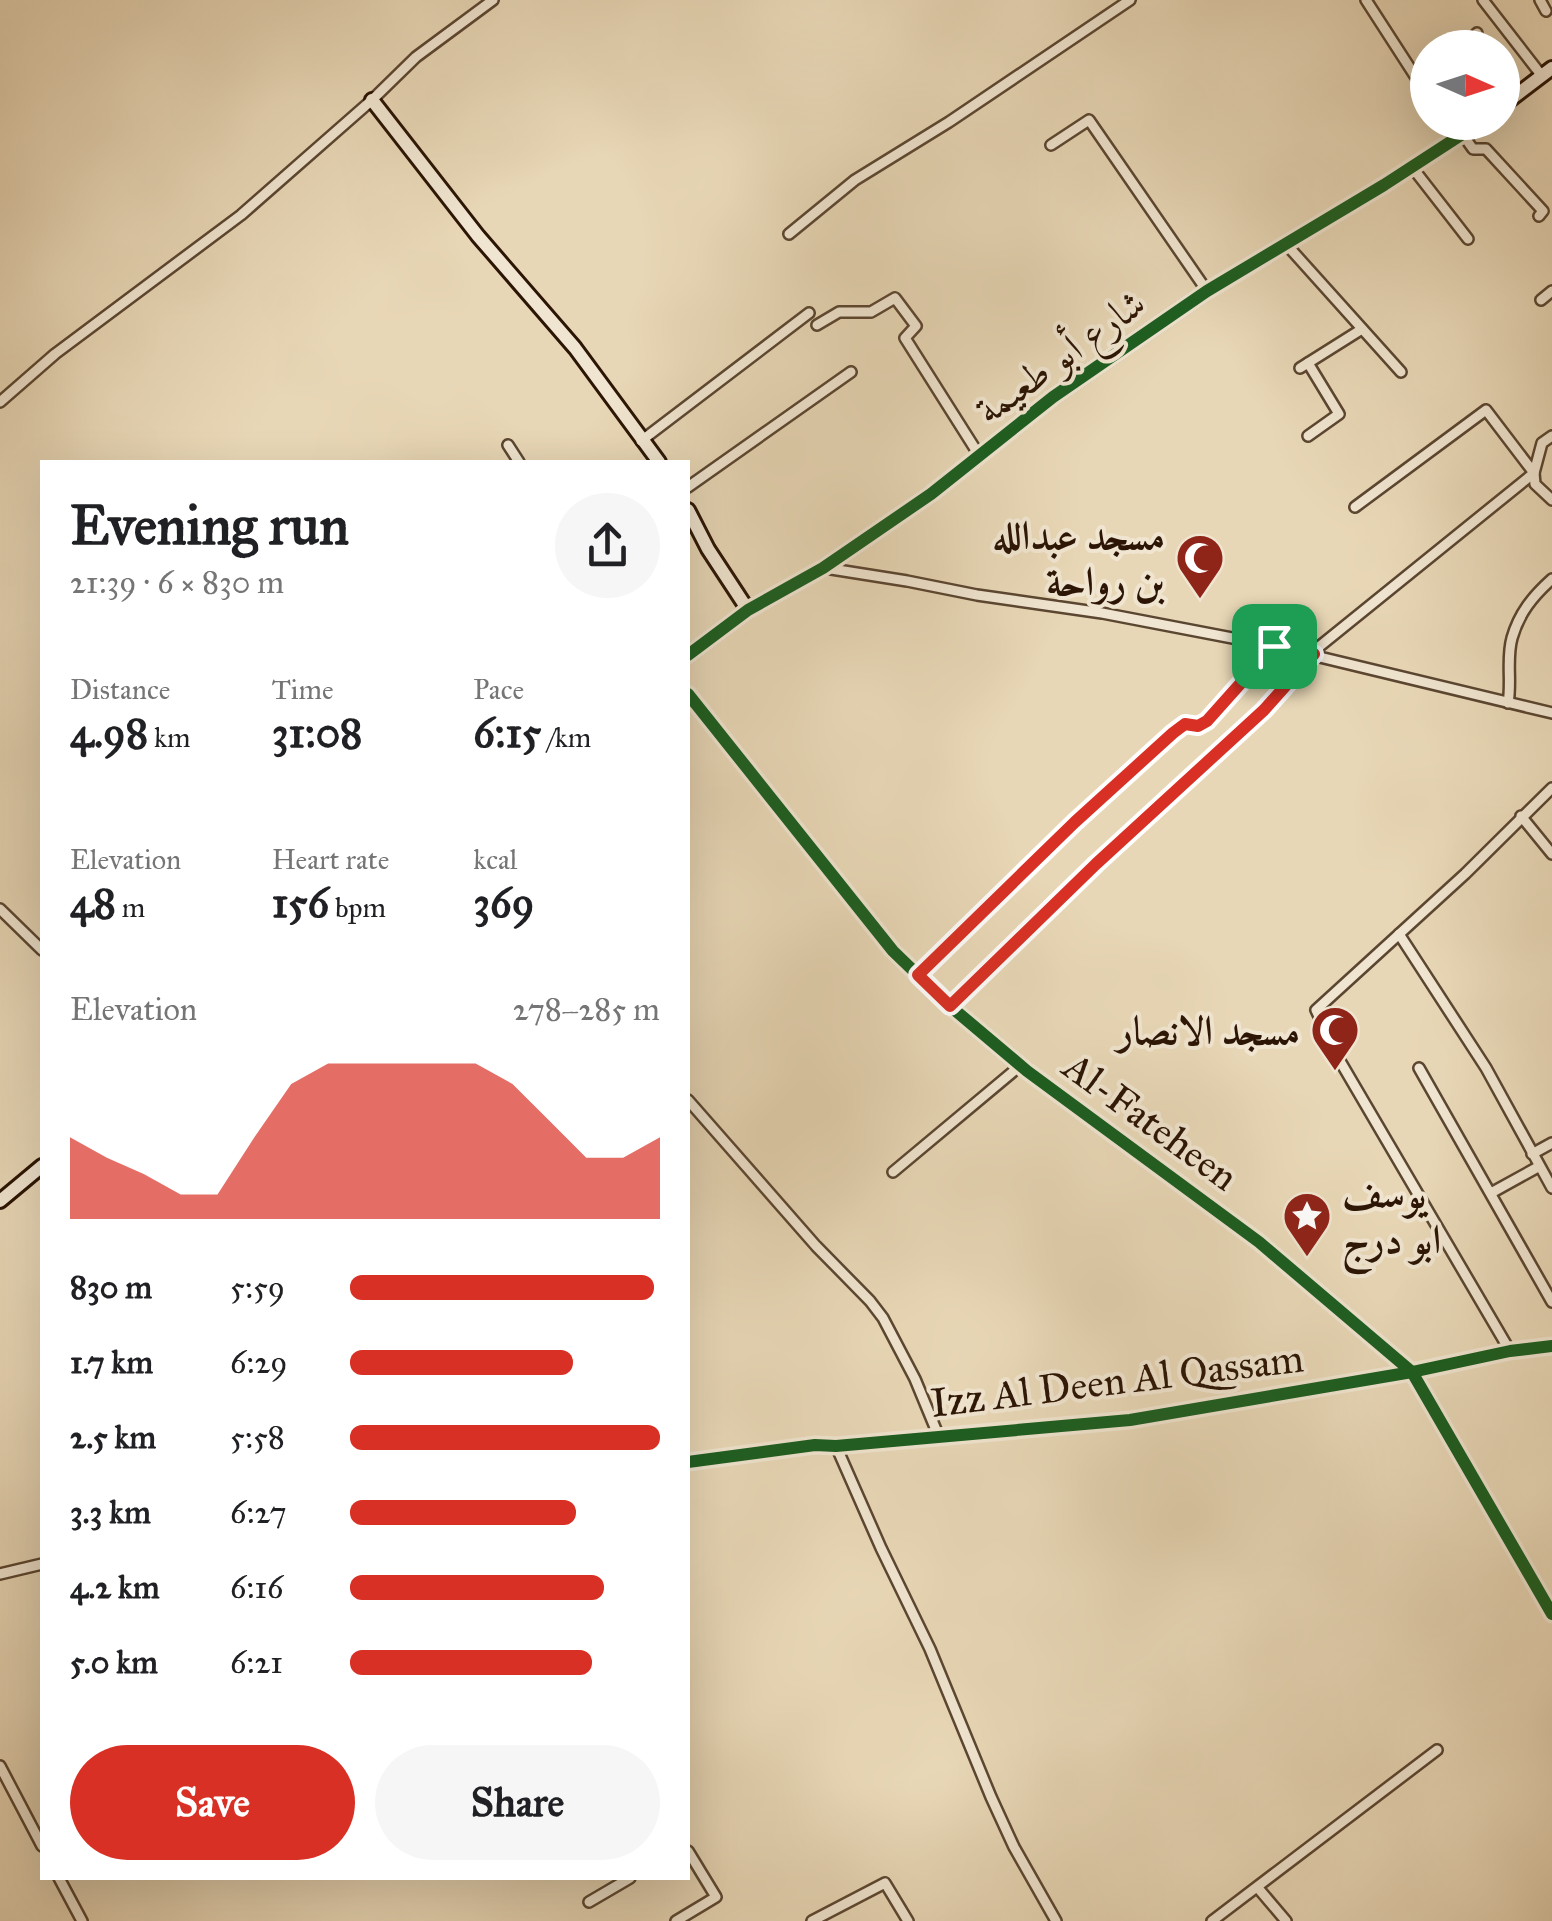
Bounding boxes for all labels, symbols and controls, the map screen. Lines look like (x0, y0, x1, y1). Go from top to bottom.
north arrow (1410, 30, 1520, 140)
map controls (1410, 30, 1520, 140)
street label: شارع أبو طعيمة (963, 275, 1160, 442)
text: Evening run (70, 492, 349, 559)
button: share (555, 493, 660, 598)
place label: مسجد عبدالله بن رواحة (992, 511, 1165, 606)
mosque icon: مسجد عبدالله بن رواحة (1174, 532, 1226, 600)
text: 21:39 · 6 × 830 m (70, 563, 284, 602)
pin (1232, 604, 1317, 689)
icon: arrive (1247, 619, 1302, 674)
text: Distance (70, 672, 170, 707)
text: Time (272, 672, 334, 707)
text: Pace (473, 672, 524, 707)
text: 4.98 (70, 707, 148, 759)
text: 31:08 (272, 707, 362, 759)
text: 6:15 (473, 707, 541, 759)
text: km (148, 720, 191, 755)
text: /km (541, 720, 591, 755)
text: Elevation (70, 842, 181, 877)
text: Heart rate (272, 842, 389, 877)
text: kcal (473, 842, 517, 877)
text: 48 (70, 877, 116, 929)
text: 156 (272, 877, 329, 929)
text: 369 (473, 877, 534, 929)
text: m (116, 890, 145, 925)
text: bpm (329, 890, 386, 925)
text: Elevation (70, 990, 197, 1029)
text: 278–285 m (513, 990, 660, 1029)
mosque icon: مسجد الانصار (1309, 1004, 1361, 1072)
place label: مسجد الانصار (1113, 1006, 1300, 1055)
street label: Al-Fateheen (1052, 1040, 1248, 1201)
place label: يوسف ابو درج (1342, 1169, 1441, 1276)
place icon: يوسف ابو درج (1281, 1190, 1333, 1258)
text: 830 m (70, 1268, 152, 1307)
text: 5:59 (230, 1268, 285, 1307)
street label: Izz Al Deen Al Qassam (928, 1333, 1306, 1428)
text: 1.7 km (70, 1343, 153, 1382)
text: 6:29 (230, 1343, 287, 1382)
text: 2.5 km (70, 1418, 156, 1457)
text: 5:58 (230, 1418, 285, 1457)
text: 3.3 km (70, 1493, 151, 1532)
text: 6:27 (230, 1493, 286, 1532)
text: 4.2 km (70, 1568, 160, 1607)
text: 6:16 (230, 1568, 283, 1607)
text: 5.0 km (70, 1643, 158, 1682)
text: 6:21 (230, 1643, 283, 1682)
button: Save (70, 1745, 355, 1860)
button: Share (375, 1745, 660, 1860)

